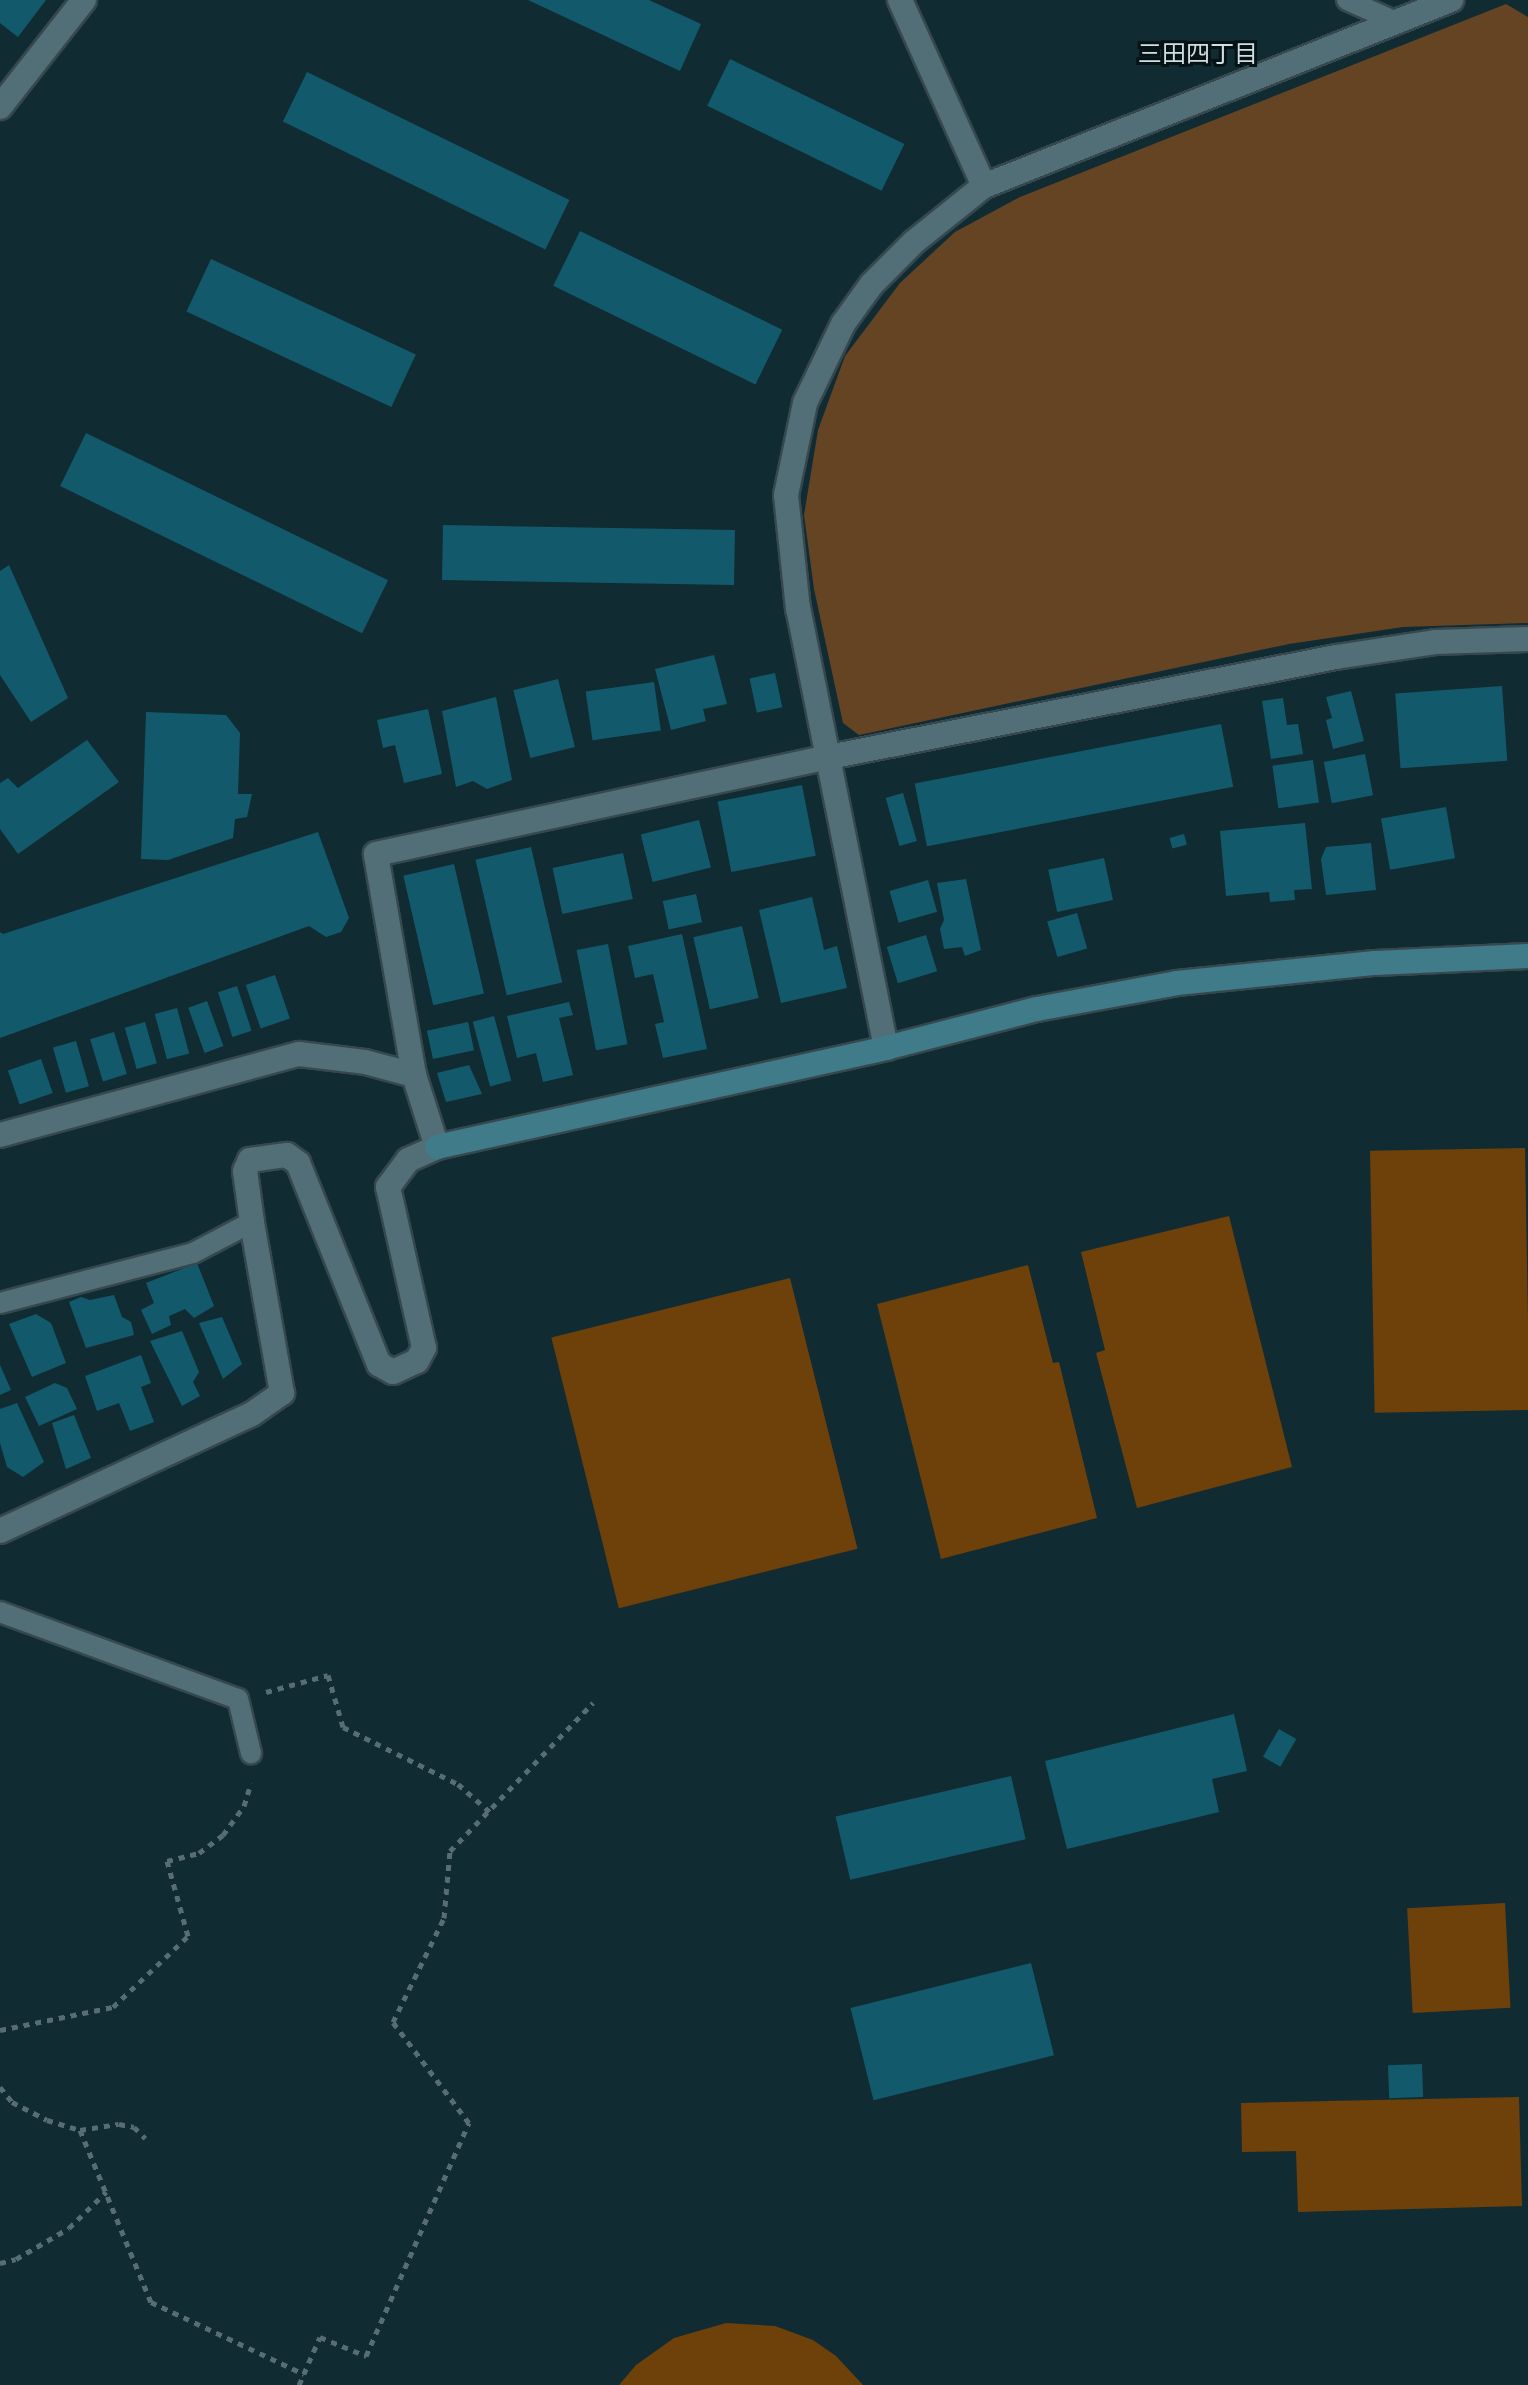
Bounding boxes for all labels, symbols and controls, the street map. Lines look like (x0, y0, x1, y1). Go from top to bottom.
district label: 三田四丁目 (1138, 40, 1258, 68)

